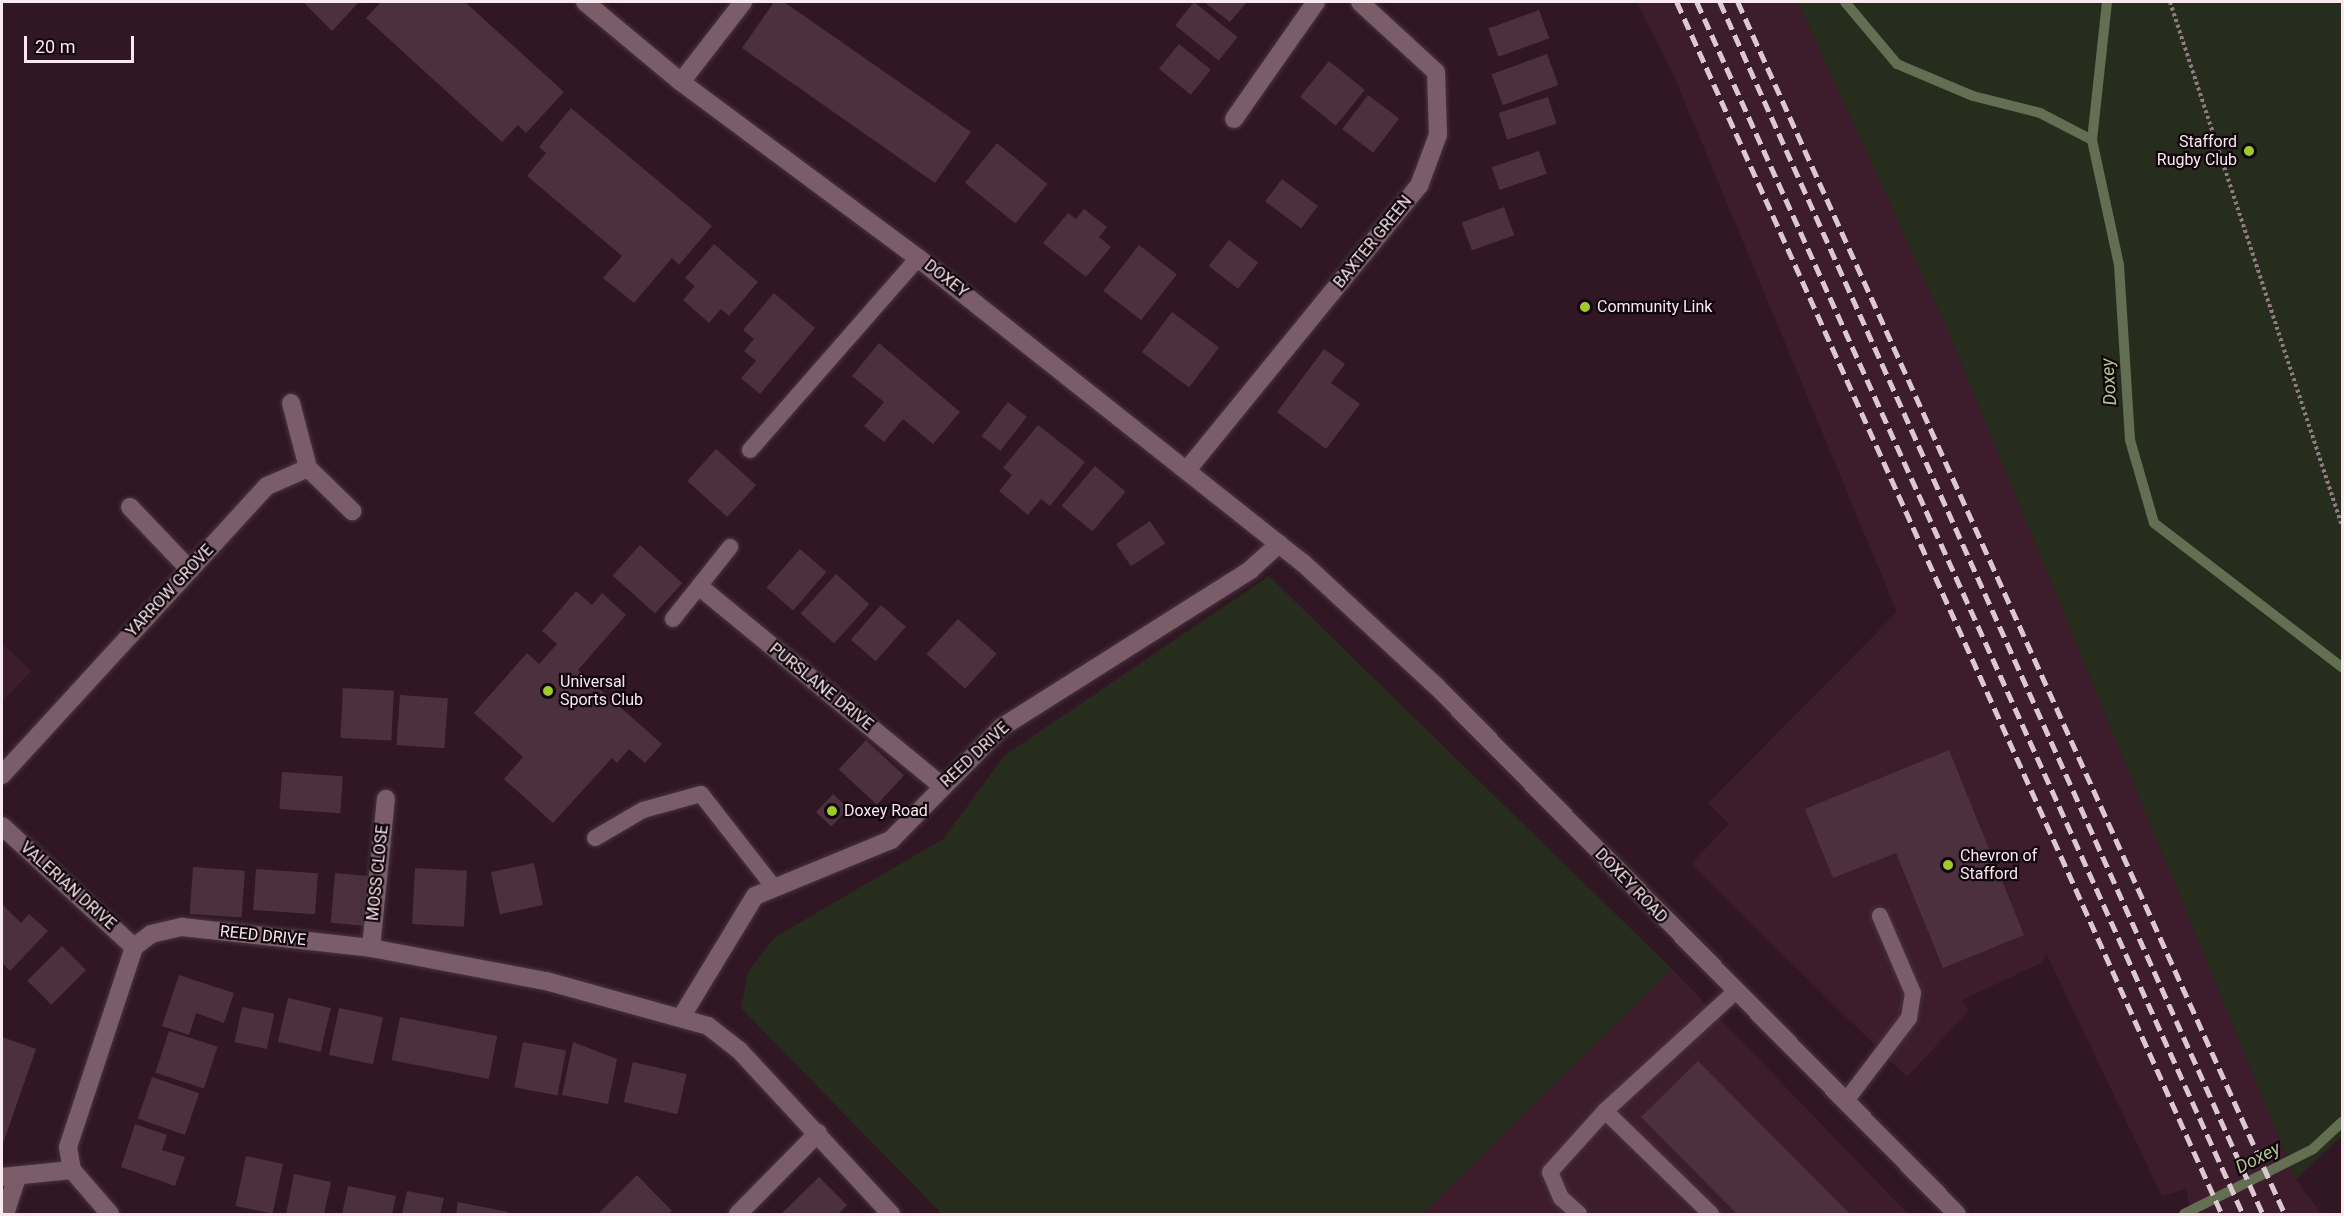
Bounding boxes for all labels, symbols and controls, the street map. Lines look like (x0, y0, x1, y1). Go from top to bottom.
scale bar (27, 24, 136, 62)
text: 20 m (35, 36, 75, 57)
place label: Stafford Rugby Club (2157, 132, 2237, 170)
marker: Stafford Rugby Club (2242, 144, 2256, 158)
street label: BAXTER GREEN (1330, 192, 1416, 292)
street label: DOXEY (920, 256, 972, 302)
place label: Community Link (1597, 297, 1712, 317)
marker: Community Link (1578, 300, 1592, 314)
water label: Doxey (2097, 358, 2121, 406)
street label: YARROW GROVE (122, 541, 218, 641)
street label: PURSLANE DRIVE (765, 639, 877, 735)
place label: Universal Sports Club (560, 672, 643, 710)
marker: Universal Sports Club (541, 684, 555, 698)
street label: REED DRIVE (937, 718, 1013, 792)
place label: Doxey Road (844, 801, 928, 821)
marker: Doxey Road (825, 804, 839, 818)
street label: MOSS CLOSE (363, 824, 393, 922)
street label: VALERIAN DRIVE (16, 838, 120, 934)
street label: DOXEY ROAD (1591, 845, 1671, 927)
place label: Chevron of Stafford (1960, 846, 2037, 884)
marker: Chevron of Stafford (1941, 858, 1955, 872)
street label: REED DRIVE (219, 922, 307, 950)
water label: Doxey (2232, 1138, 2284, 1178)

